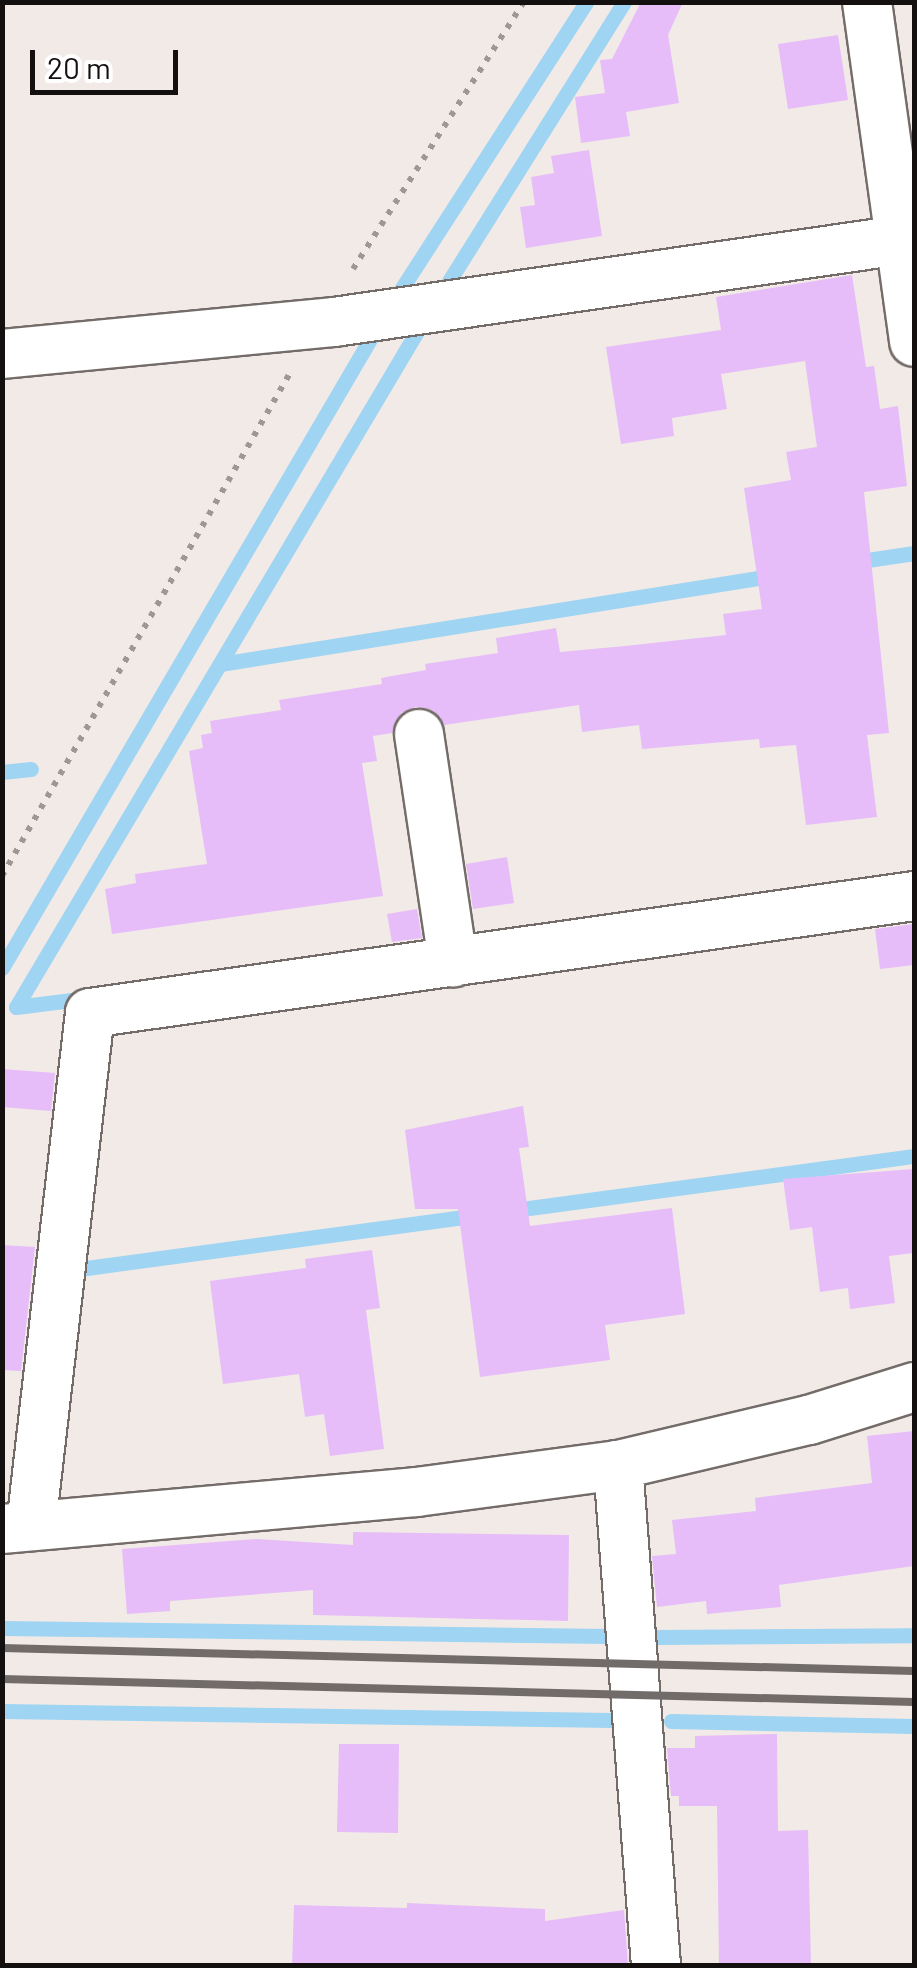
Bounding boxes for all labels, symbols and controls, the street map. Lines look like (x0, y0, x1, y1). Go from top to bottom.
scale bar (35, 30, 182, 92)
text: 20 m (47, 49, 111, 85)

